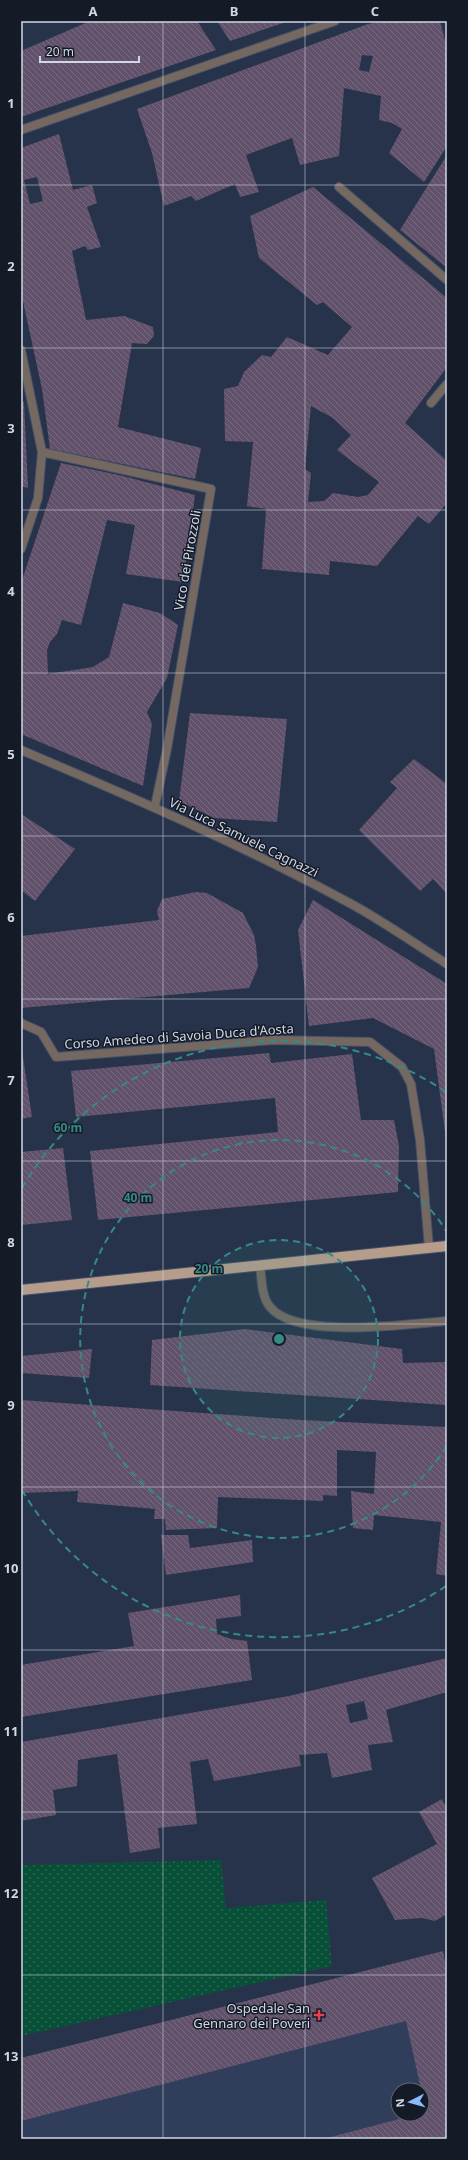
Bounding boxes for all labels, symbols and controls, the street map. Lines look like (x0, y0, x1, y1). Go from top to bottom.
text: A (89, 2, 98, 20)
text: B (230, 2, 238, 20)
text: C (371, 2, 379, 20)
scale bar (40, 38, 139, 64)
text: 20 m (46, 43, 74, 60)
text: 1 (7, 94, 15, 112)
text: 2 (7, 257, 15, 275)
text: 3 (7, 419, 15, 437)
street label: Vico dei Pirozzoli (169, 508, 205, 612)
text: 4 (7, 582, 15, 600)
text: 5 (7, 745, 15, 763)
street label: Via Luca Samuele Cagnazzi (166, 793, 322, 881)
text: 6 (7, 908, 15, 926)
street label: Corso Amedeo di Savoia Duca d'Aosta (64, 1019, 294, 1053)
text: 7 (7, 1071, 15, 1089)
text: 60 m (54, 1119, 82, 1136)
text: 40 m (124, 1189, 152, 1206)
text: 8 (7, 1233, 15, 1251)
text: 20 m (195, 1260, 223, 1277)
centre of rings (272, 1332, 286, 1346)
text: 9 (7, 1396, 15, 1414)
text: 10 (4, 1559, 18, 1577)
text: 11 (4, 1722, 18, 1740)
text: 12 (4, 1884, 18, 1902)
place label: Ospedale San Gennaro dei Poveri (193, 1999, 310, 2032)
marker: Ospedale San Gennaro dei Poveri (313, 2009, 325, 2021)
text: 13 (4, 2047, 18, 2065)
north arrow (390, 2082, 430, 2122)
text: N (392, 2098, 407, 2108)

